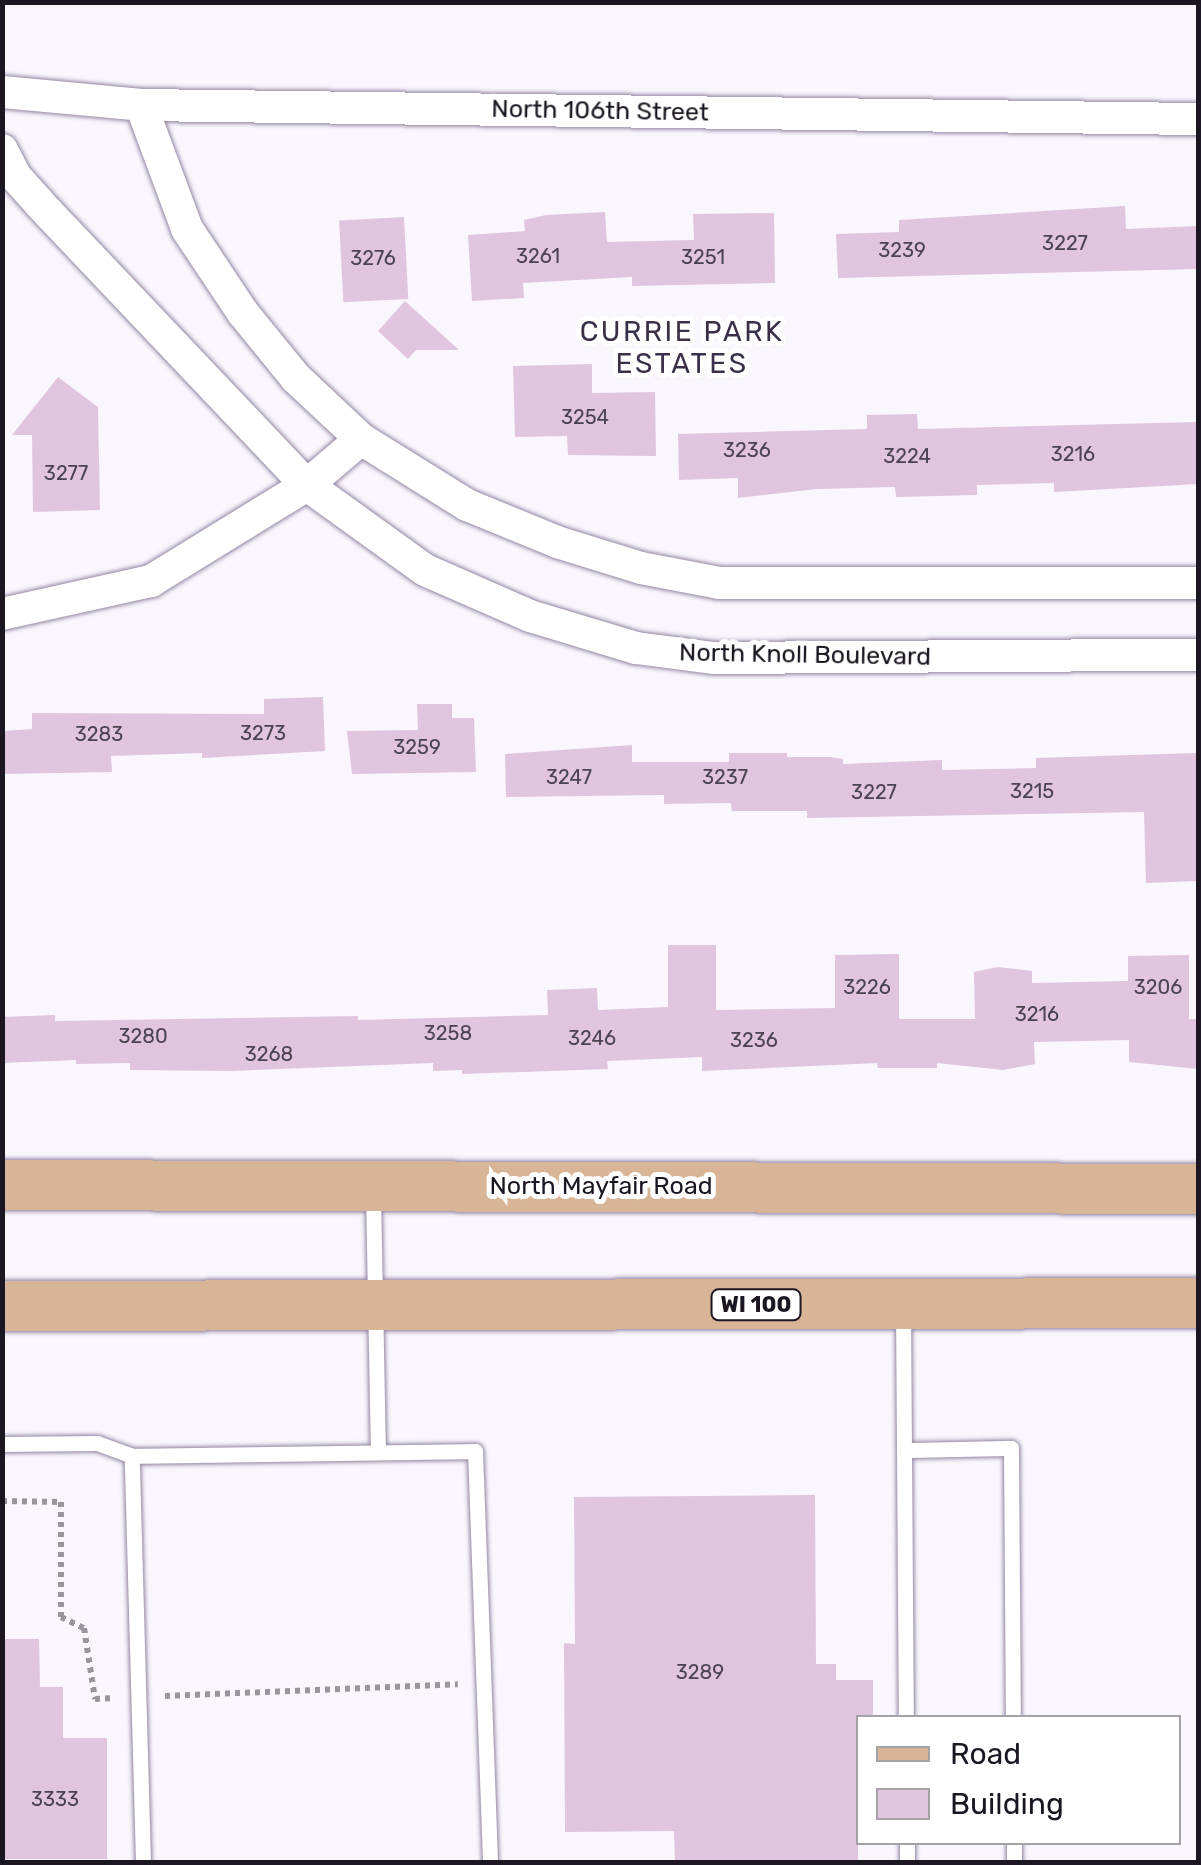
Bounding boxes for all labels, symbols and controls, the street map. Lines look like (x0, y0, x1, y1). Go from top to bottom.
street label: North 106th Street (491, 94, 709, 128)
house number: 3227 (1042, 231, 1088, 255)
house number: 3239 (878, 238, 926, 262)
house number: 3261 (516, 244, 560, 268)
house number: 3251 (681, 245, 725, 269)
house number: 3276 (350, 246, 396, 270)
district label: CURRIE PARK ESTATES (580, 315, 784, 381)
house number: 3254 (561, 405, 609, 429)
house number: 3236 (723, 438, 771, 462)
house number: 3216 (1051, 442, 1095, 466)
house number: 3224 (883, 444, 931, 468)
house number: 3277 (44, 461, 88, 485)
street label: North Knoll Boulevard (679, 638, 931, 672)
house number: 3273 (240, 721, 286, 745)
house number: 3283 (75, 722, 123, 746)
house number: 3259 (393, 735, 441, 759)
house number: 3247 (546, 765, 592, 789)
house number: 3237 (702, 765, 748, 789)
house number: 3215 (1010, 779, 1054, 803)
house number: 3227 (851, 780, 897, 804)
house number: 3226 (843, 975, 891, 999)
house number: 3206 (1134, 975, 1182, 999)
house number: 3216 (1015, 1002, 1059, 1026)
house number: 3258 (424, 1021, 472, 1045)
house number: 3280 (118, 1024, 168, 1048)
house number: 3246 (568, 1026, 616, 1050)
house number: 3236 (730, 1028, 778, 1052)
house number: 3268 (245, 1042, 293, 1066)
street label: North Mayfair Road (489, 1171, 713, 1201)
road number: WI 100 (708, 1288, 804, 1322)
house number: 3289 (676, 1660, 724, 1684)
legend (856, 1715, 1181, 1845)
text: Road (950, 1736, 1021, 1772)
text: Building (950, 1786, 1064, 1822)
house number: 3333 (31, 1787, 79, 1811)

